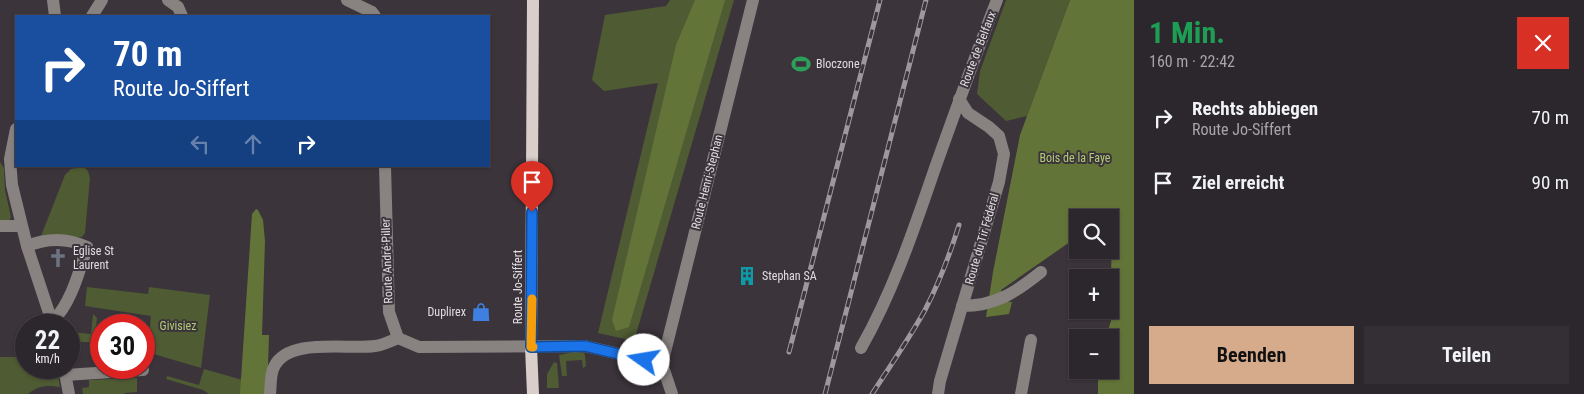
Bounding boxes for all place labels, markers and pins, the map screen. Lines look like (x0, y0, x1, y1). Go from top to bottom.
sports icon: Bloczone (790, 53, 812, 75)
place label: Bloczone (816, 57, 860, 71)
pin (511, 161, 553, 212)
place label: Eglise St Laurent (73, 244, 114, 272)
church icon: Eglise St Laurent (47, 247, 69, 269)
building icon: Stephan SA (736, 265, 758, 287)
place label: Stephan SA (762, 269, 817, 283)
shop icon: Duplirex (470, 301, 492, 323)
place label: Duplirex (427, 305, 466, 319)

